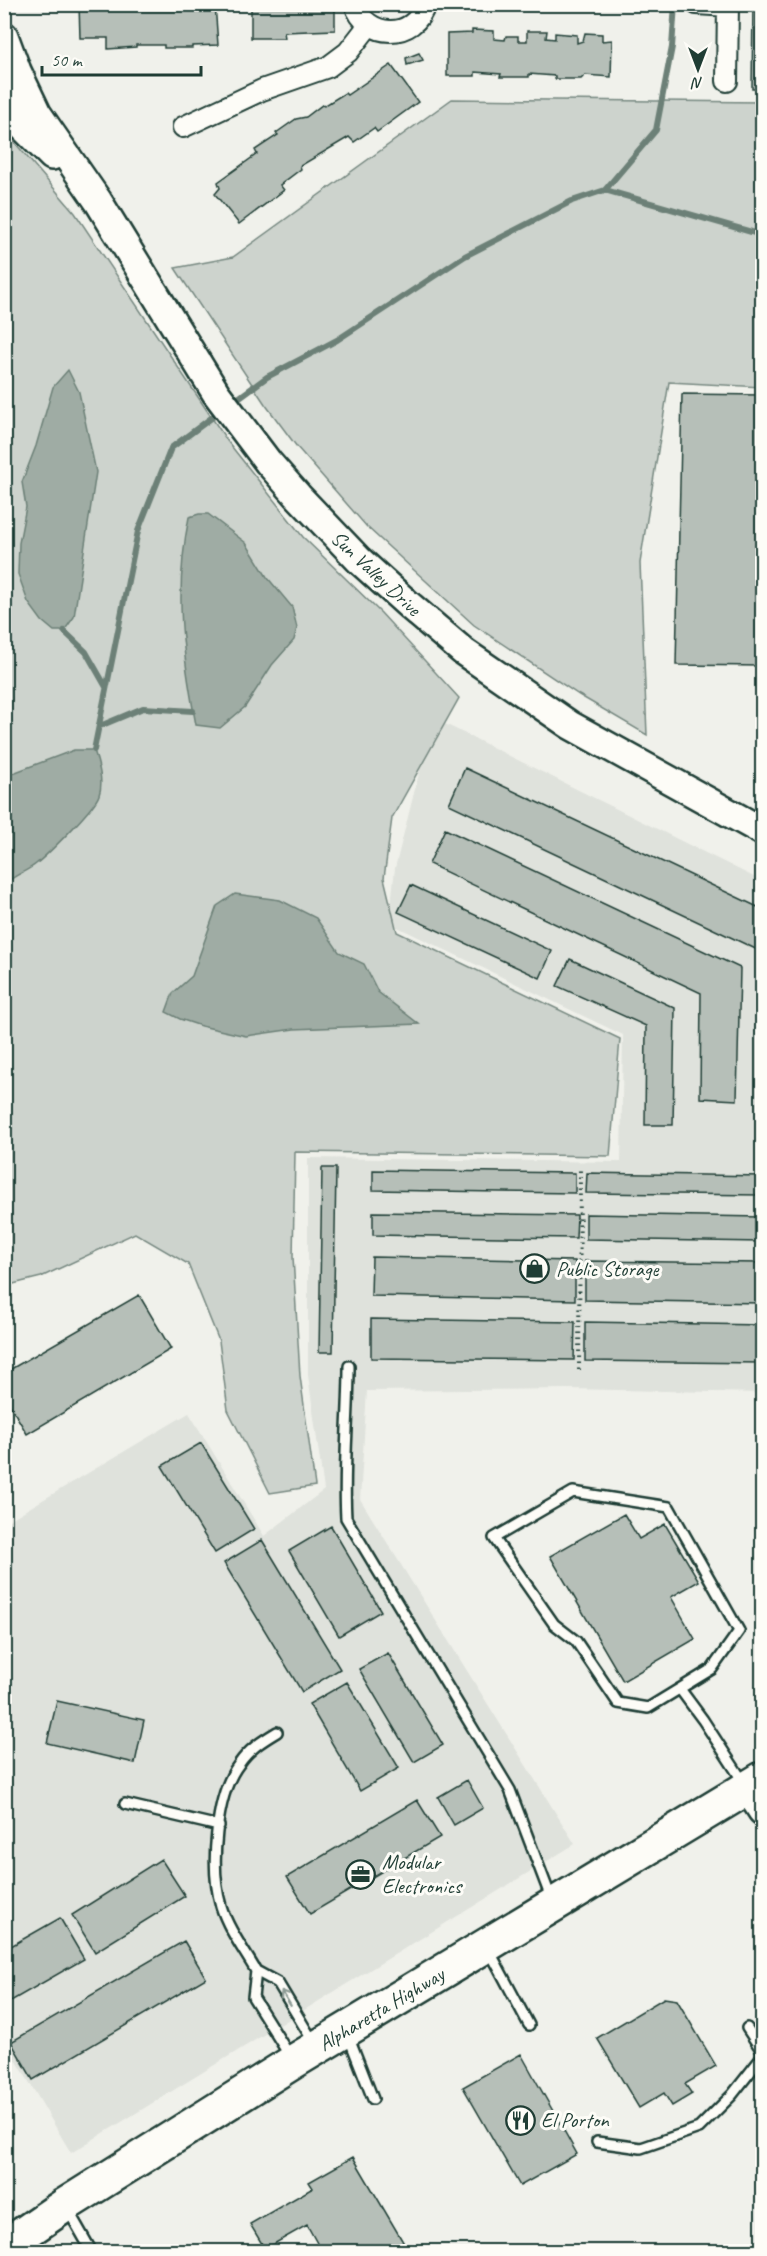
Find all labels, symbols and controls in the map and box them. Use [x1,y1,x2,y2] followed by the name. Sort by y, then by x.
[42,39,201,77] scale bar
[668,39,728,99] north arrow
[51,49,84,71] text: 50 m
[690,73,703,93] text: N
[326,525,427,622] street label: Sun Valley Drive
[519,1253,551,1285] shop icon: Public Storage
[556,1256,659,1282] place label: Public Storage
[382,1849,463,1899] place label: Modular Electronics
[345,1858,377,1890] office icon: Modular Electronics
[313,1960,450,2057] street label: Alpharetta Highway
[280,1989,293,2006] one-way arrow
[504,2104,536,2136] restaurant icon: El Porton
[541,2107,609,2133] place label: El Porton

